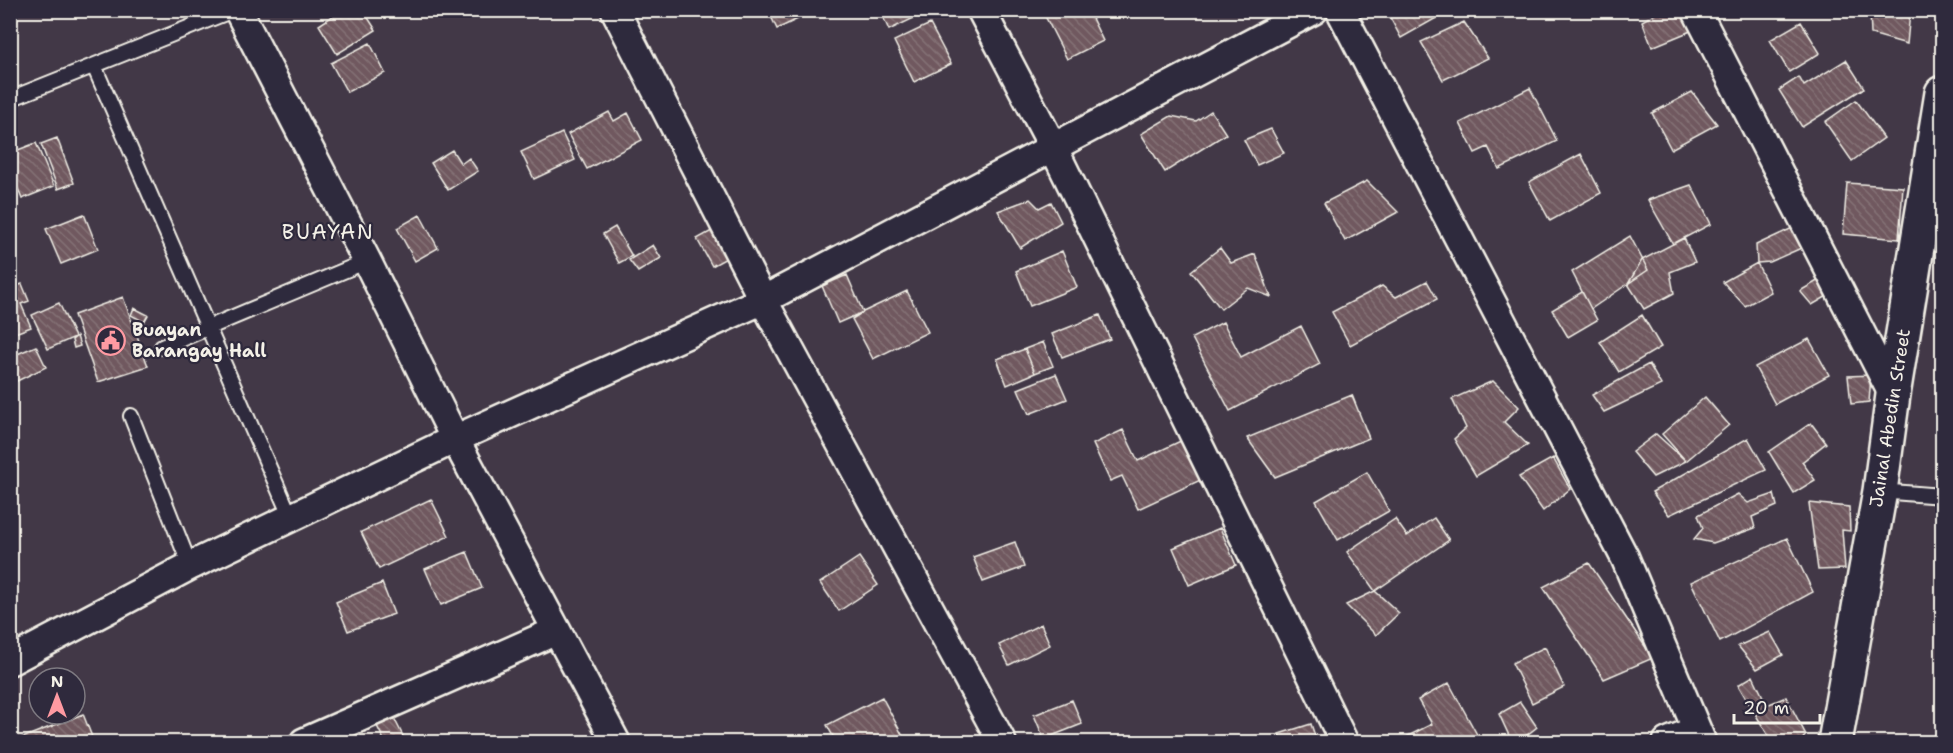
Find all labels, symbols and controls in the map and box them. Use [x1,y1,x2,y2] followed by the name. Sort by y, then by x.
[282,218,374,246] district label: BUAYAN
[132,318,266,363] place label: Buayan Barangay Hall
[95,324,127,356] public building icon: Buayan Barangay Hall
[1864,327,1916,509] street label: Jainal Abedin Street
[27,666,87,726] north arrow
[51,671,63,692] text: N
[1734,687,1820,725] scale bar
[1743,696,1789,720] text: 20 m

